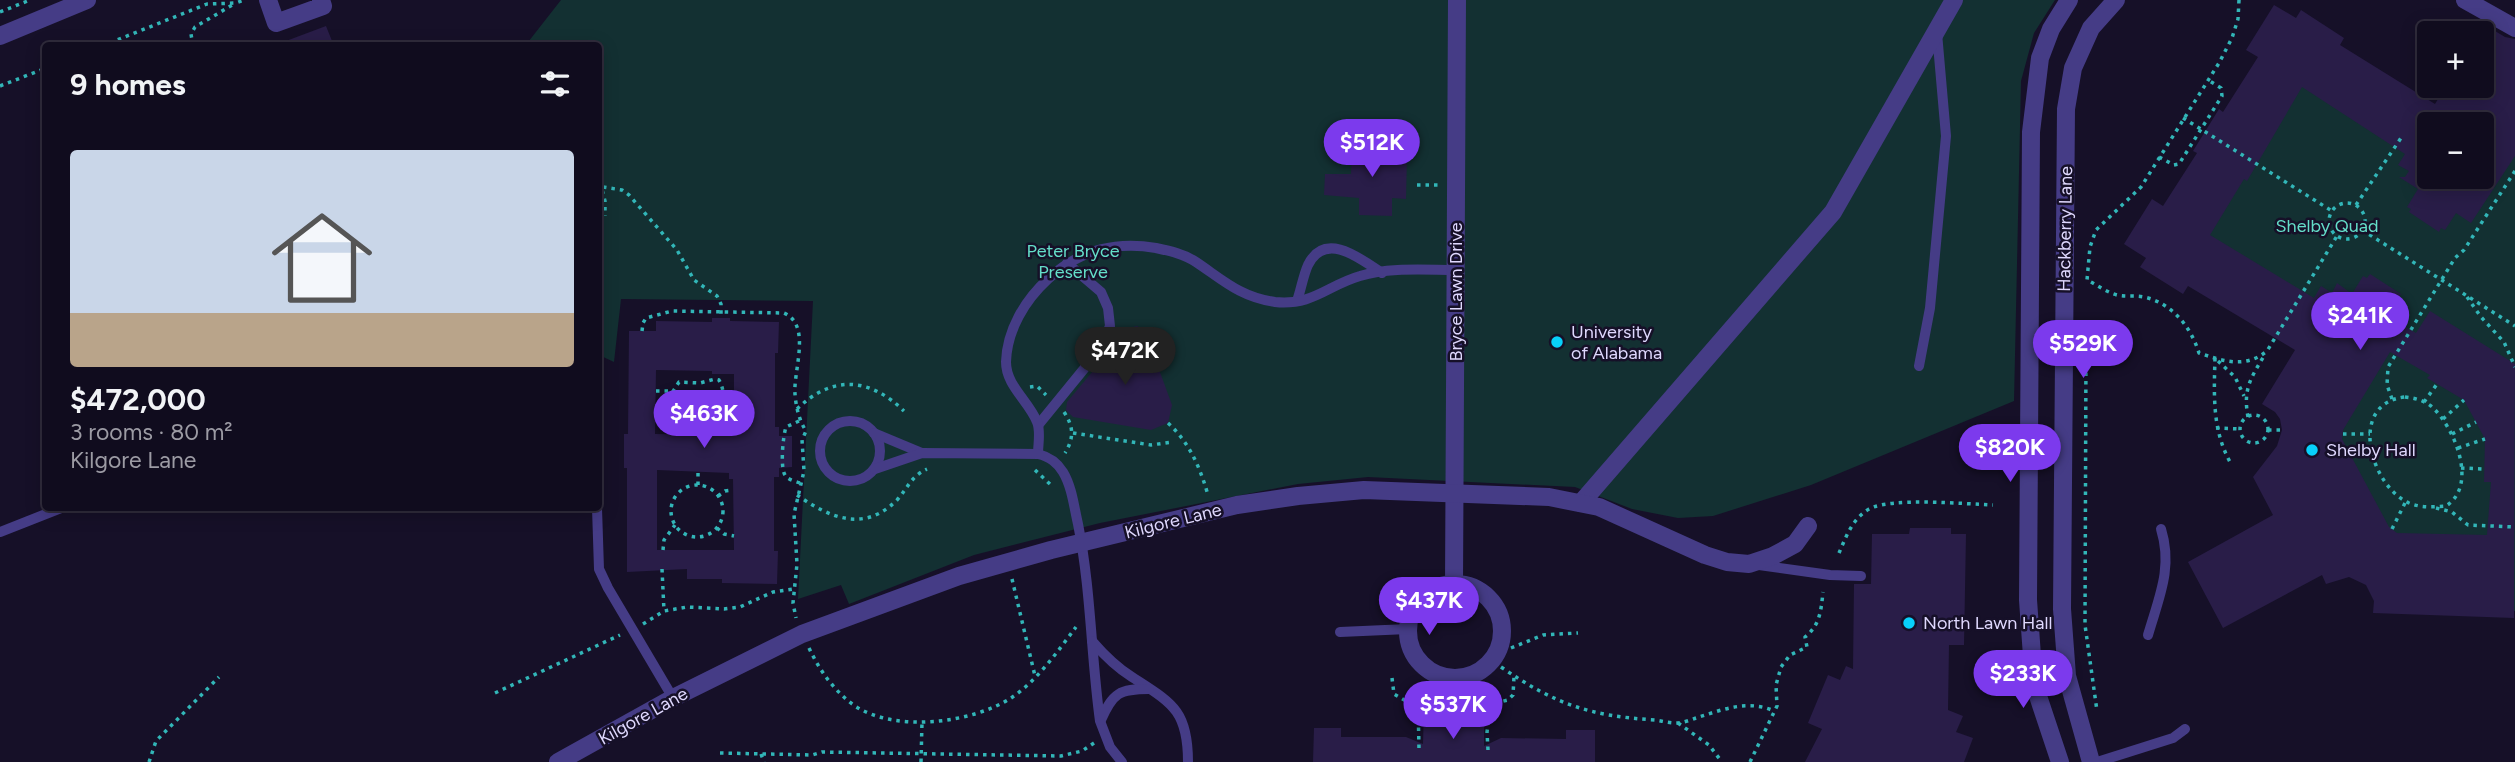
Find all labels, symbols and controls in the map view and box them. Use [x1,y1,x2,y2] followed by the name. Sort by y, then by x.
[2417,21,2494,189] map controls
[2417,21,2494,98] button: +
[536,65,574,103] icon: filters
[70,66,186,103] text: 9 homes
[2417,112,2494,189] button: −
[1323,120,1421,179] pin: $512K
[1340,128,1404,156] text: $512K
[2053,166,2077,292] street label: Hackberry Lane
[259,195,385,321] icon: home
[2276,215,2378,237] park label: Shelby Quad
[1445,222,1467,361] street label: Bryce Lawn Drive
[1026,240,1120,283] park label: Peter Bryce Preserve
[2311,292,2409,352] pin: $241K
[2327,301,2393,329] text: $241K
[2034,320,2132,380] pin: $529K
[1571,321,1662,364] place label: University of Alabama
[1076,328,1174,387] pin: $472K
[2049,329,2117,357] text: $529K
[1549,334,1565,350] marker: University of Alabama
[1091,336,1159,364] text: $472K
[70,381,206,418] text: $472,000
[655,391,753,450] pin: $463K
[670,399,738,427] text: $463K
[70,418,233,446] text: 3 rooms · 80 m²
[1961,424,2059,484] pin: $820K
[1975,433,2045,461] text: $820K
[2326,439,2416,461] place label: Shelby Hall
[2304,442,2320,458] marker: Shelby Hall
[70,446,196,474] text: Kilgore Lane
[1122,498,1224,544] street label: Kilgore Lane
[1380,578,1478,637] pin: $437K
[1395,586,1463,614] text: $437K
[1923,612,2052,634] place label: North Lawn Hall
[1901,615,1917,631] marker: North Lawn Hall
[1974,650,2072,710] pin: $233K
[1990,659,2056,687] text: $233K
[594,682,692,750] street label: Kilgore Lane
[1404,682,1502,741] pin: $537K
[1420,690,1487,718] text: $537K

